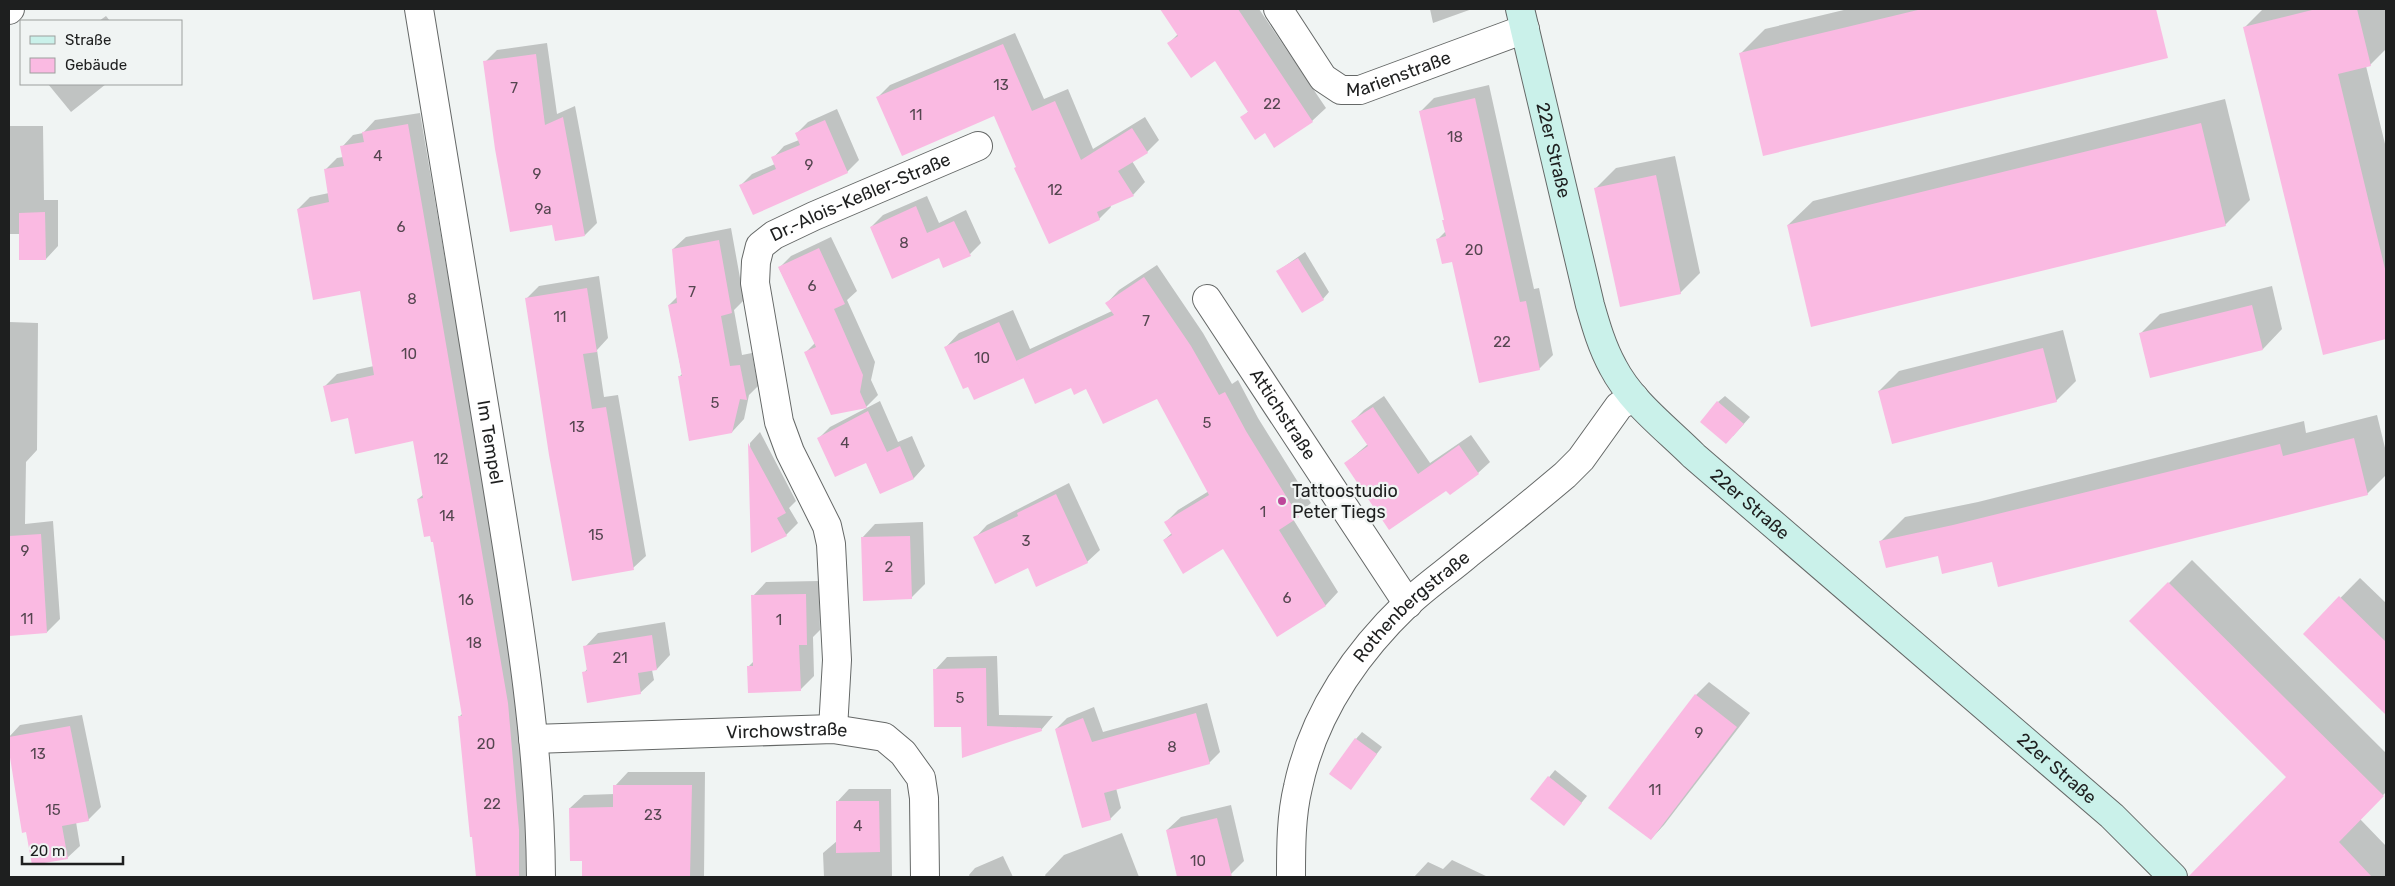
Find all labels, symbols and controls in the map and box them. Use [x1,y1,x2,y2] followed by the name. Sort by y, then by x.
[20,20,182,85] legend
[65,31,111,49] text: Straße
[1346,46,1454,101] street label: Marienstraße
[65,56,127,74] text: Gebäude
[993,76,1009,94] house number: 13
[510,79,518,97] house number: 7
[1263,95,1281,113] house number: 22
[1531,100,1575,200] street label: 22er Straße
[910,106,922,124] house number: 11
[1447,128,1463,146] house number: 18
[373,147,383,165] house number: 4
[767,148,954,246] street label: Dr.-Alois-Keßler-Straße
[805,156,814,174] house number: 9
[533,165,542,183] house number: 9
[1047,181,1063,199] house number: 12
[534,200,552,218] house number: 9a
[396,218,406,236] house number: 6
[899,234,909,252] house number: 8
[1465,241,1483,259] house number: 20
[807,277,817,295] house number: 6
[688,283,696,301] house number: 7
[407,290,417,308] house number: 8
[554,308,566,326] house number: 11
[1142,312,1150,330] house number: 7
[1493,333,1511,351] house number: 22
[401,345,417,363] house number: 10
[974,349,990,367] house number: 10
[1245,365,1321,464] street label: Attichstraße
[711,394,720,412] house number: 5
[472,399,508,486] street label: Im Tempel
[1203,414,1212,432] house number: 5
[569,418,585,436] house number: 13
[840,434,850,452] house number: 4
[433,450,449,468] house number: 12
[1706,464,1794,544] street label: 22er Straße
[1292,480,1398,523] place label: Tattoostudio Peter Tiegs
[1276,495,1288,507] marker: Tattoostudio Peter Tiegs
[1260,503,1266,521] house number: 1
[439,507,455,525] house number: 14
[588,526,604,544] house number: 15
[1021,532,1031,550] house number: 3
[21,542,30,560] house number: 9
[1349,546,1474,667] street label: Rothenbergstraße
[885,558,894,576] house number: 2
[1282,589,1292,607] house number: 6
[458,591,474,609] house number: 16
[21,610,33,628] house number: 11
[776,611,782,629] house number: 1
[466,634,482,652] house number: 18
[612,649,628,667] house number: 21
[956,689,965,707] house number: 5
[726,718,849,744] street label: Virchowstraße
[1695,724,1704,742] house number: 9
[2012,728,2101,809] street label: 22er Straße
[477,735,495,753] house number: 20
[1167,738,1177,756] house number: 8
[30,745,46,763] house number: 13
[1649,781,1661,799] house number: 11
[483,795,501,813] house number: 22
[45,801,61,819] house number: 15
[644,806,662,824] house number: 23
[853,817,863,835] house number: 4
[22,834,124,866] scale bar
[30,842,65,860] text: 20 m
[1190,852,1206,870] house number: 10

